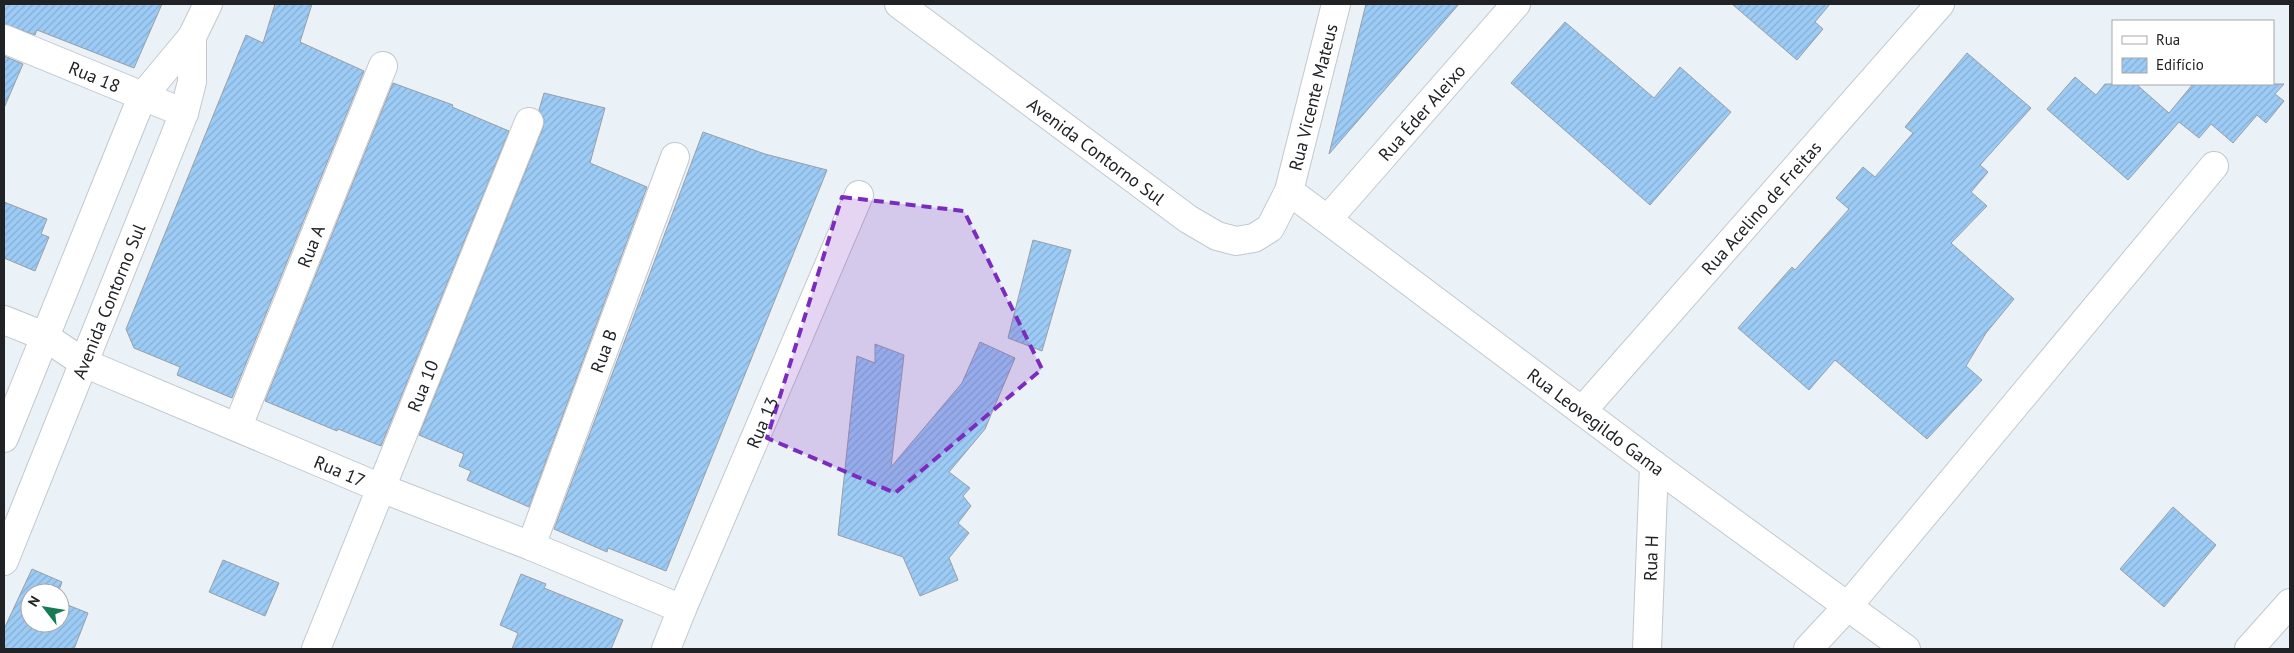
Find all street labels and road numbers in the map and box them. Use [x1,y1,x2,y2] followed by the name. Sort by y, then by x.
[1283,21,1342,173] street label: Rua Vicente Mateus
[65,55,124,97] street label: Rua 18
[1373,59,1470,165] street label: Rua Éder Aleixo
[1023,92,1170,210] street label: Avenida Contorno Sul
[1696,136,1826,279] street label: Rua Acelino de Freitas
[67,219,150,382] street label: Avenida Contorno Sul
[292,221,330,271] street label: Rua A
[585,326,622,376] street label: Rua B
[402,356,443,415] street label: Rua 10
[1523,363,1669,480] street label: Rua Leovegildo Gama
[741,393,783,452] street label: Rua 13
[311,450,369,492] street label: Rua 17
[1638,535,1663,582] street label: Rua H

